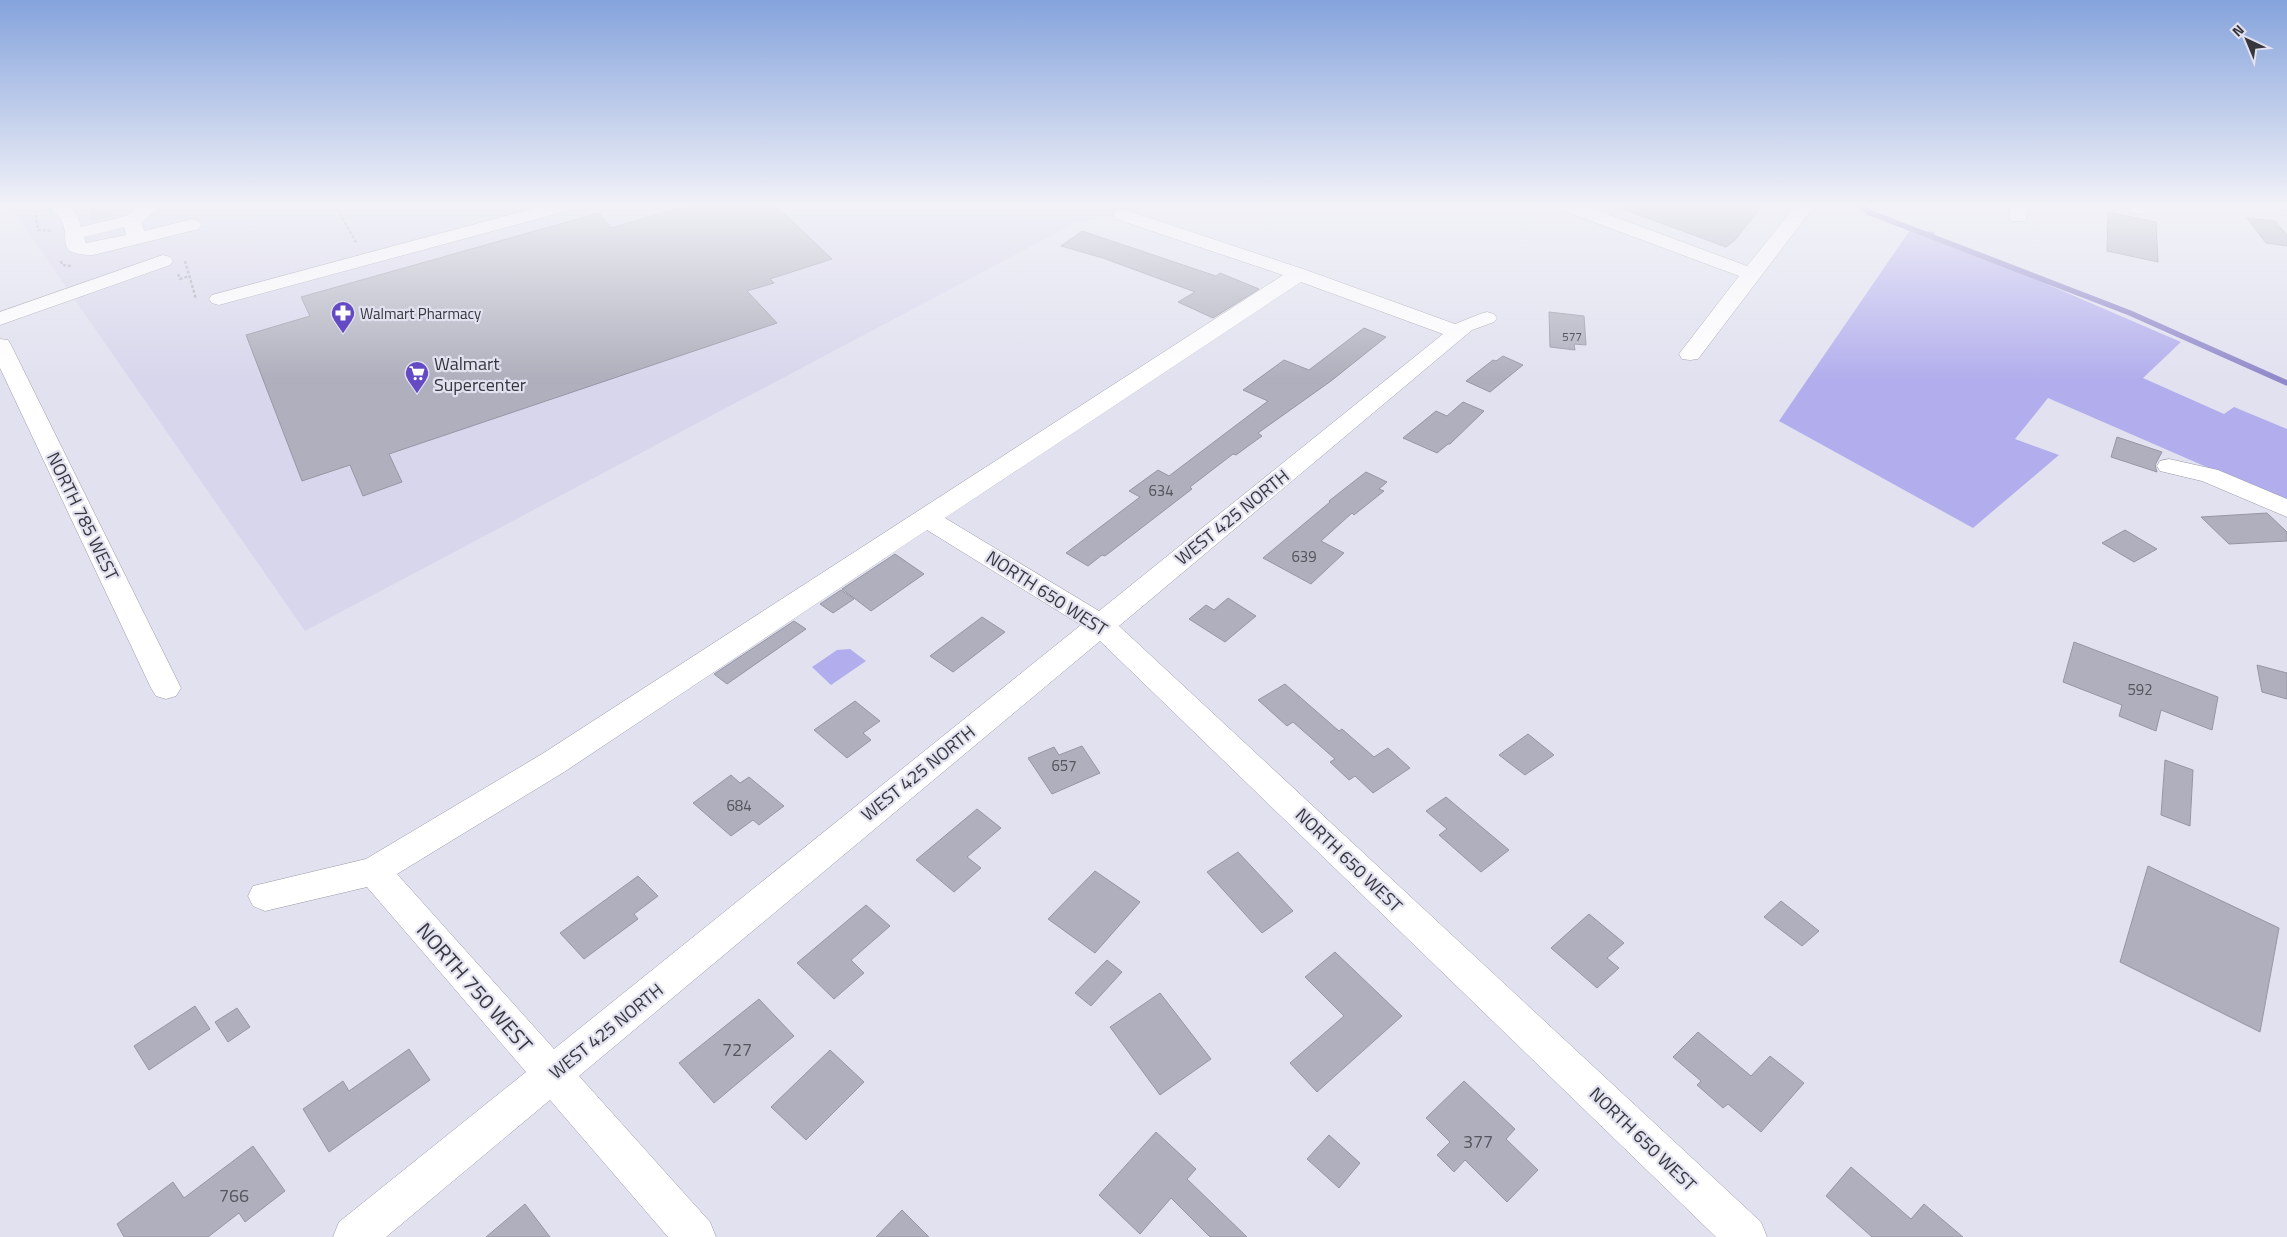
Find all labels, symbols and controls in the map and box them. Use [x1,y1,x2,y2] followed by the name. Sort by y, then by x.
[2222,15,2272,65] north arrow
[2227,19,2248,41] text: N
[330,300,356,334] pharmacy icon: Walmart Pharmacy
[360,302,481,325] place label: Walmart Pharmacy
[1562,327,1582,346] house number: 577
[434,350,526,398] place label: Walmart Supercenter
[404,360,430,394] supermarket icon: Walmart Supercenter
[40,447,126,585] street label: NORTH 785 WEST
[1169,463,1295,571] street label: WEST 425 NORTH
[1148,479,1174,502] house number: 634
[981,544,1113,643] street label: NORTH 650 WEST
[1291,545,1317,568] house number: 639
[2127,678,2153,701] house number: 592
[855,719,981,827] street label: WEST 425 NORTH
[1051,754,1077,777] house number: 657
[726,794,752,817] house number: 684
[1289,802,1409,919] street label: NORTH 650 WEST
[409,915,541,1059] street label: NORTH 750 WEST
[543,977,669,1085] street label: WEST 425 NORTH
[722,1036,752,1063] house number: 727
[1583,1081,1703,1198] street label: NORTH 650 WEST
[1463,1128,1493,1155] house number: 377
[219,1182,249,1209] house number: 766

